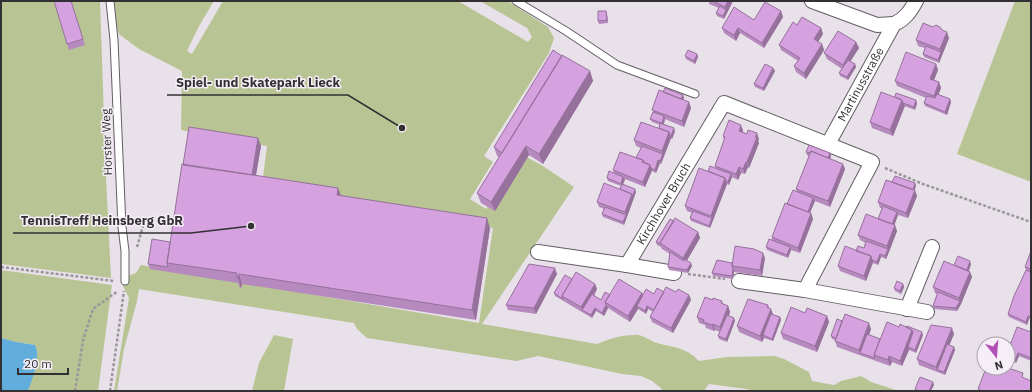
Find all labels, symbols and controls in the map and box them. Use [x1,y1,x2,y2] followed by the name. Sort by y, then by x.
[834,44,887,124] street label: Martinusstraße
[167,70,348,95] callout: Spiel- und Skatepark Lieck
[176,74,341,91] text: Spiel- und Skatepark Lieck
[98,108,115,176] street label: Horster Weg
[633,160,694,247] street label: Kirchhover Bruch
[13,208,191,233] callout: TennisTreff Heinsberg GbR
[21,212,183,229] text: TennisTreff Heinsberg GbR
[976,336,1016,376] north arrow
[18,350,68,376] scale bar
[24,356,52,371] text: 20 m
[993,358,1005,373] text: N

